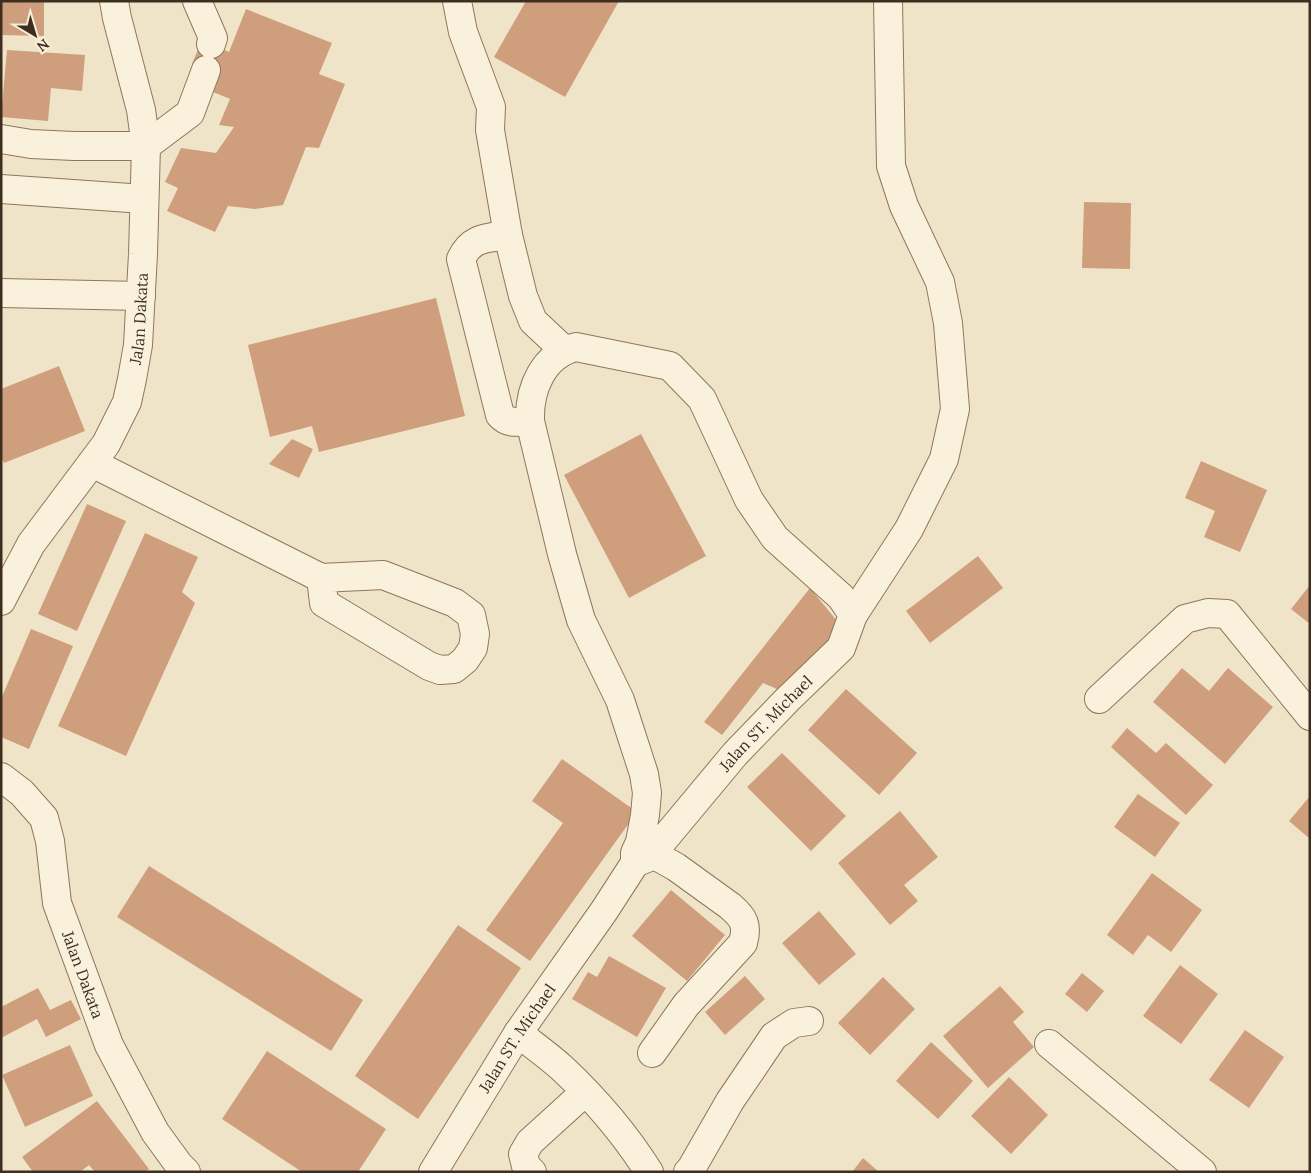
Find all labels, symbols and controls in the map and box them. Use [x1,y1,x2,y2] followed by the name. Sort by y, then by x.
[10,10,60,60] north arrow
[33,35,53,56] text: N
[125,272,152,367] street label: Jalan Dakata
[714,671,817,776] street label: Jalan ST. Michael
[58,927,108,1021] street label: Jalan Dakata
[474,980,560,1097] street label: Jalan ST. Michael

